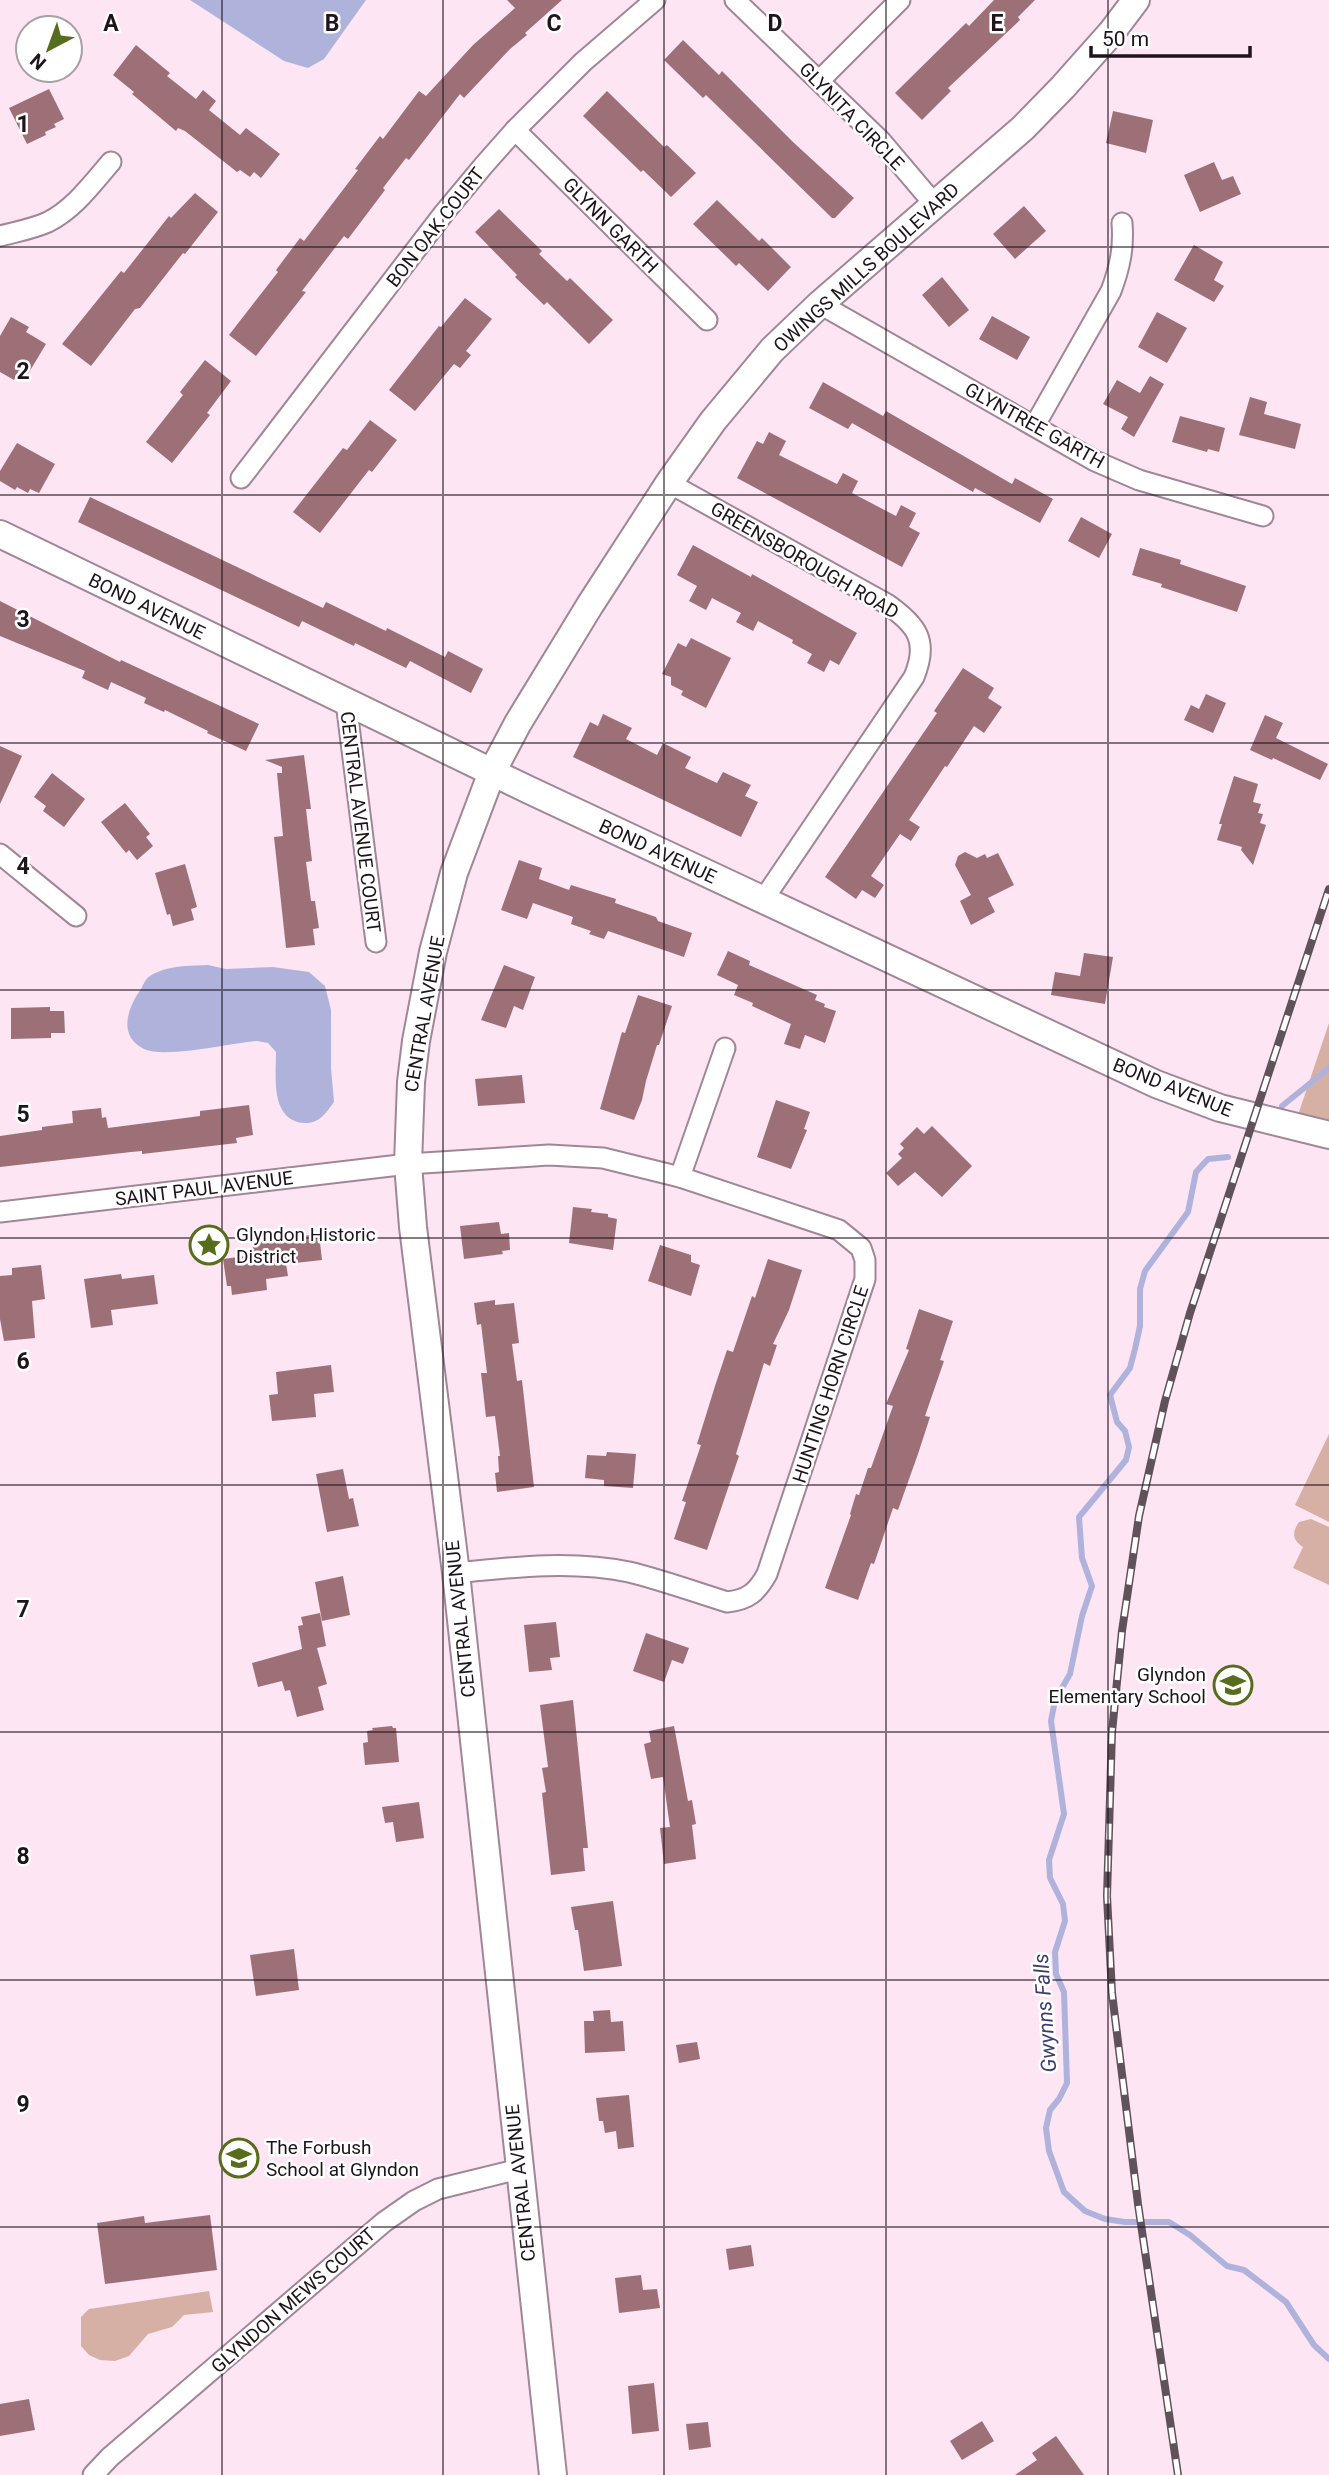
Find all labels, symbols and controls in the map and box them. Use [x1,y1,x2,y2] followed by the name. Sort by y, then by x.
[103,10,119,37] text: A
[325,10,339,37] text: B
[546,10,562,37] text: C
[768,10,782,37] text: D
[991,10,1004,37] text: E
[14,14,84,84] north arrow
[1091,14,1250,58] scale bar
[1102,27,1149,51] text: 50 m
[26,48,51,75] text: N
[794,58,909,175] street label: GLYNITA CIRCLE
[16,111,30,138] text: 1
[382,163,489,292] street label: BON OAK COURT
[558,173,663,278] street label: GLYNN GARTH
[769,178,964,357] street label: OWINGS MILLS BOULEVARD
[16,358,30,385] text: 2
[961,378,1109,473] street label: GLYNTREE GARTH
[706,497,903,624] street label: GREENSBOROUGH ROAD
[85,568,209,645] street label: BOND AVENUE
[16,606,30,633] text: 3
[336,710,385,934] street label: CENTRAL AVENUE COURT
[595,814,720,889] street label: BOND AVENUE
[16,853,30,880] text: 4
[399,934,450,1094] street label: CENTRAL AVENUE
[1110,1053,1236,1122] street label: BOND AVENUE
[16,1101,30,1128] text: 5
[114,1166,295,1211] street label: SAINT PAUL AVENUE
[236,1223,376,1268] place label: Glyndon Historic District
[188,1224,230,1266] place icon: Glyndon Historic District
[788,1282,873,1486] street label: HUNTING HORN CIRCLE
[16,1348,30,1375] text: 6
[441,1539,480,1699] street label: CENTRAL AVENUE
[16,1596,30,1623] text: 7
[1048,1663,1206,1708] place label: Glyndon Elementary School
[1212,1664,1254,1706] school or university icon: Glyndon Elementary School
[16,1843,30,1870] text: 8
[1029,1953,1061,2073] water label: Gwynns Falls
[16,2091,30,2118] text: 9
[501,2103,540,2263] street label: CENTRAL AVENUE
[266,2136,419,2181] place label: The Forbush School at Glyndon
[218,2137,260,2179] school or university icon: The Forbush School at Glyndon
[207,2223,380,2378] street label: GLYNDON MEWS COURT

